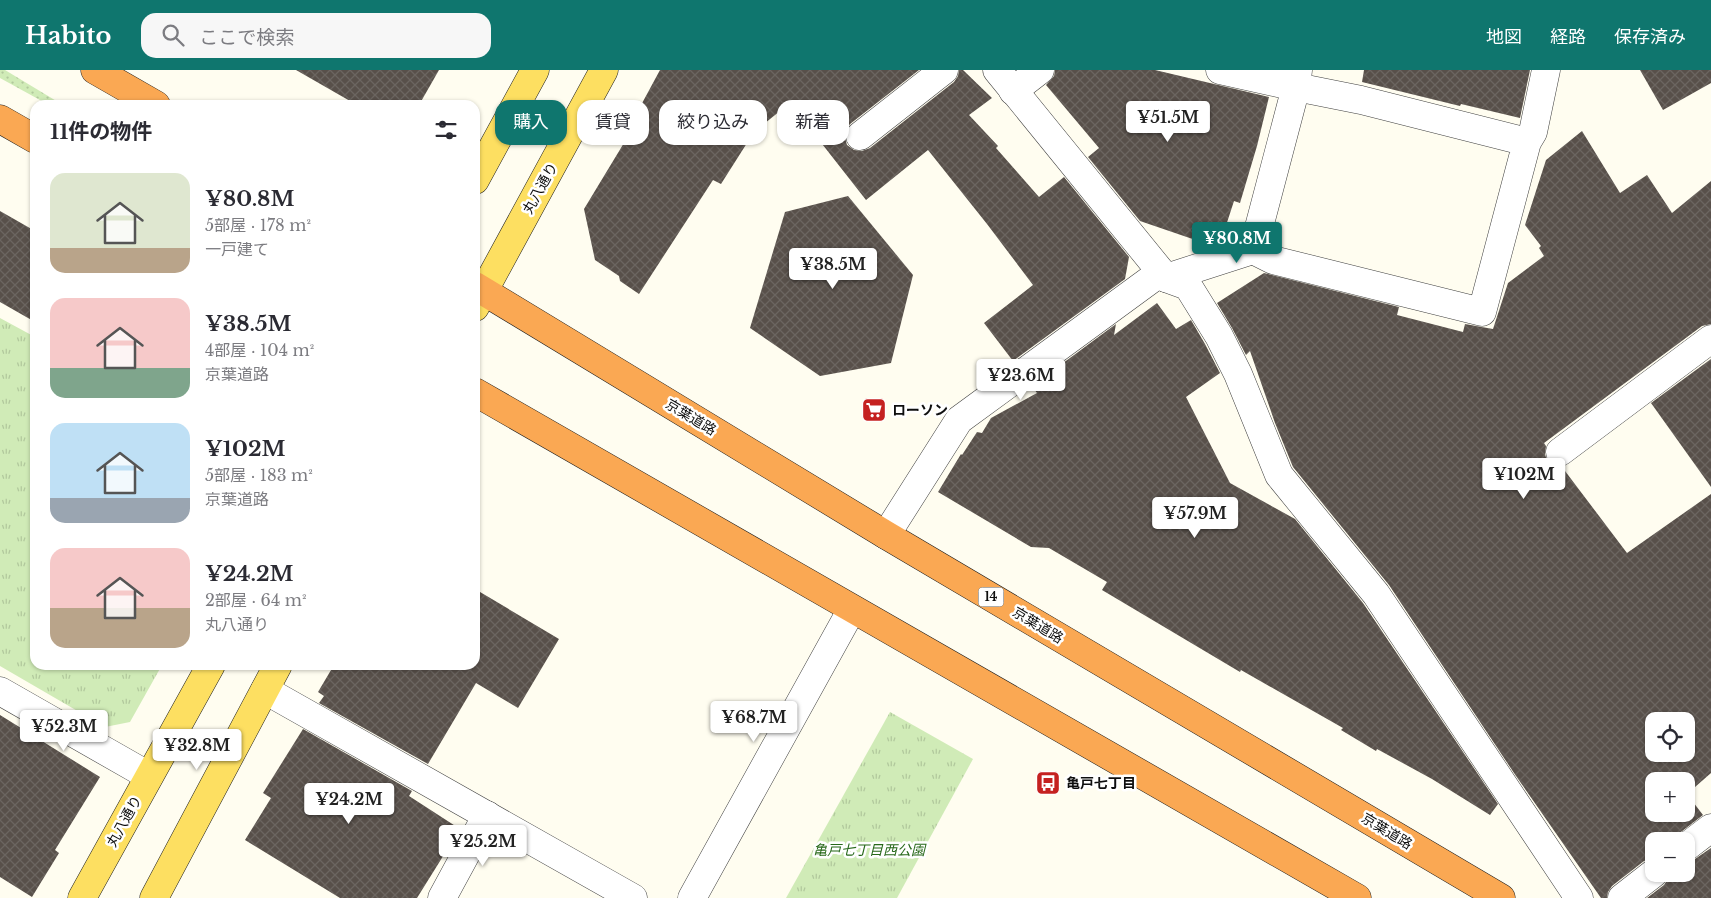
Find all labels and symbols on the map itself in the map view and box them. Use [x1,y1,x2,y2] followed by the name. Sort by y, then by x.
[1127,100,1209,143] pin: ¥51.5M
[519,159,561,217] street label: 丸八通り
[1196,222,1278,264] pin: ¥80.8M
[792,248,874,290] pin: ¥38.5M
[980,358,1062,401] pin: ¥23.6M
[662,395,720,439] street label: 京葉道路
[861,397,887,423] supermarket icon: ローソン
[892,401,948,419] place label: ローソン
[1489,458,1559,500] pin: ¥102M
[1154,496,1236,539] pin: ¥57.9M
[978,588,1004,606] road number: 14
[1009,603,1067,647] street label: 京葉道路
[713,700,795,743] pin: ¥68.7M
[23,710,105,752] pin: ¥52.3M
[156,728,238,771] pin: ¥32.8M
[1035,770,1061,796] bus stop icon: 亀戸七丁目
[1066,774,1136,792] place label: 亀戸七丁目
[308,782,390,825] pin: ¥24.2M
[103,792,145,850] street label: 丸八通り
[1358,809,1416,853] street label: 京葉道路
[442,824,524,867] pin: ¥25.2M
[813,841,927,859] park label: 亀戸七丁目西公園

